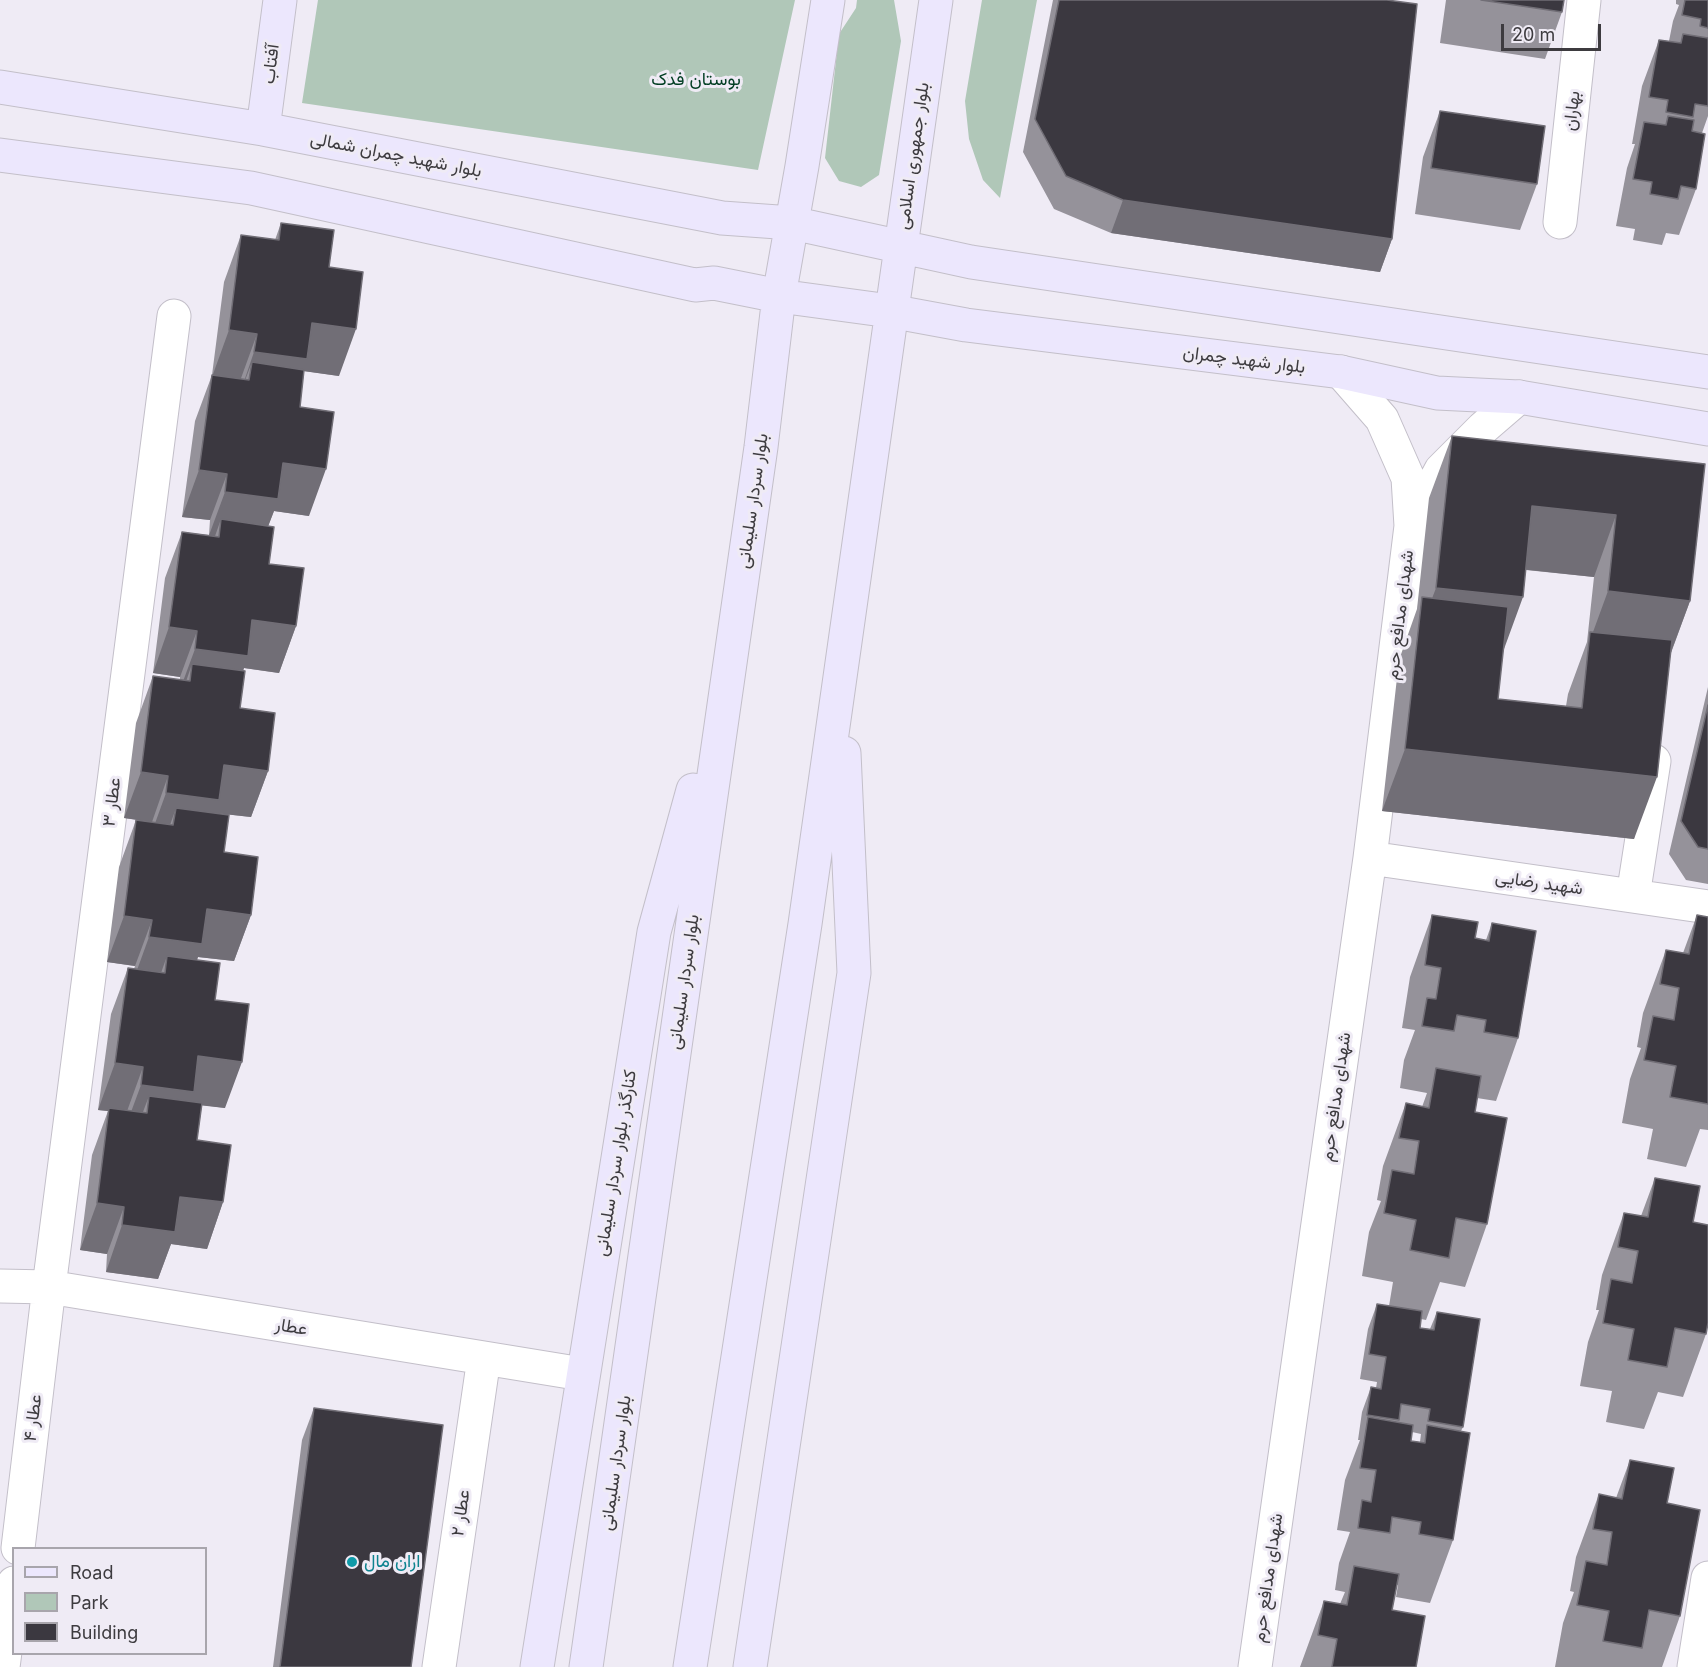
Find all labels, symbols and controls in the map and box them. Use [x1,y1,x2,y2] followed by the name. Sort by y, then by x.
[1504,12,1604,50] scale bar
[1512,24,1555,45] text: 20 m
[258,43,284,85] street label: آفتاب
[651,69,741,91] park label: بوستان فدک
[892,81,934,231] street label: بلوار جمهوری اسلامی
[1559,90,1585,132] street label: بهاران
[308,128,484,182] street label: بلوار شهید چمران شمالی
[1182,342,1306,378] street label: بلوار شهید چمران
[733,432,773,570] street label: بلوار سردار سلیمانی
[1381,549,1419,681] street label: شهدای مدافع حرم
[98,776,126,828] street label: عطار ۳
[1494,866,1584,900] street label: شهید رضایی
[664,913,704,1051] street label: بلوار سردار سلیمانی
[1316,1031,1356,1163] street label: شهدای مدافع حرم
[591,1068,641,1258] street label: کنارگذر بلوار سردار سلیمانی
[273,1314,309,1340] street label: عطار
[19,1393,47,1443] street label: عطار ۴
[596,1394,636,1532] street label: بلوار سردار سلیمانی
[447,1488,475,1538] street label: عطار ۲
[1248,1512,1288,1644] street label: شهدای مدافع حرم
[12,1547,207,1655] legend
[364,1551,420,1573] place label: اران مال
[345,1555,359,1569] marker: اران مال
[70,1562,113,1583] text: Road
[70,1592,109,1613] text: Park
[70,1622,138,1643] text: Building

